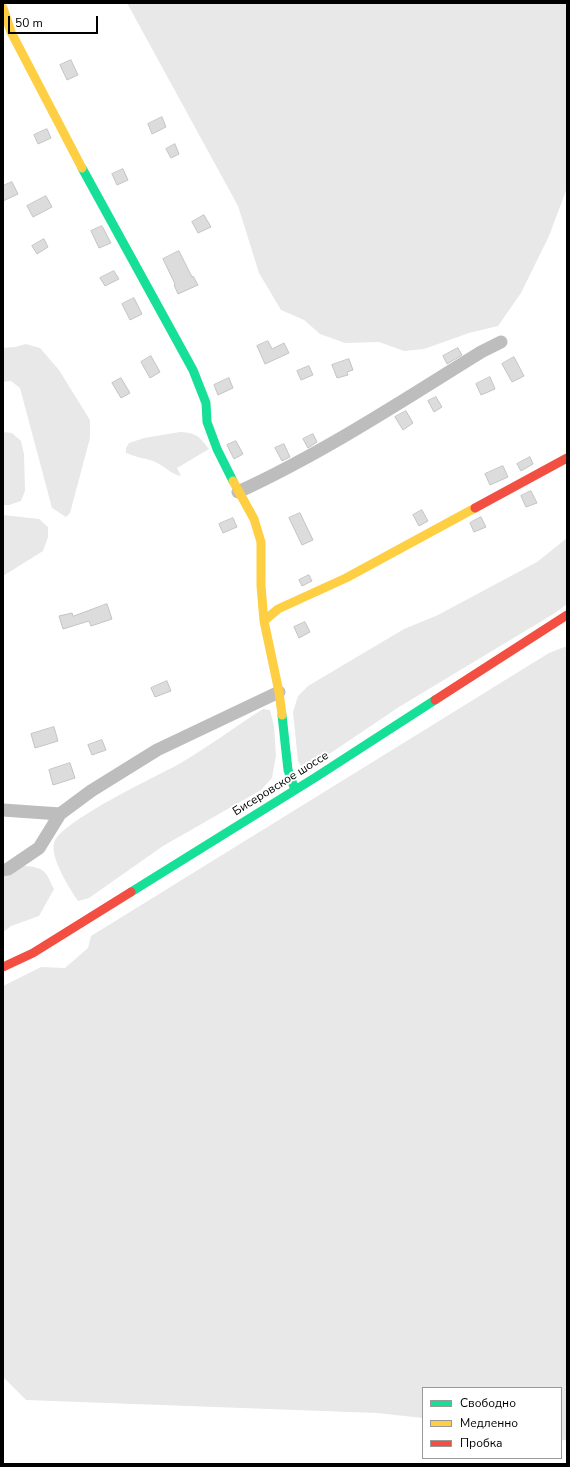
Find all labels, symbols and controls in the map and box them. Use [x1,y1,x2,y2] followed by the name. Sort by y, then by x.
[10,8,100,34] scale bar
[15,15,43,31] text: 50 m
[230,749,332,819] street label: Бисеровское шоссе
[422,1387,562,1459] legend
[460,1395,516,1411] text: Свободно
[460,1415,518,1431] text: Медленно
[460,1435,503,1451] text: Пробка

